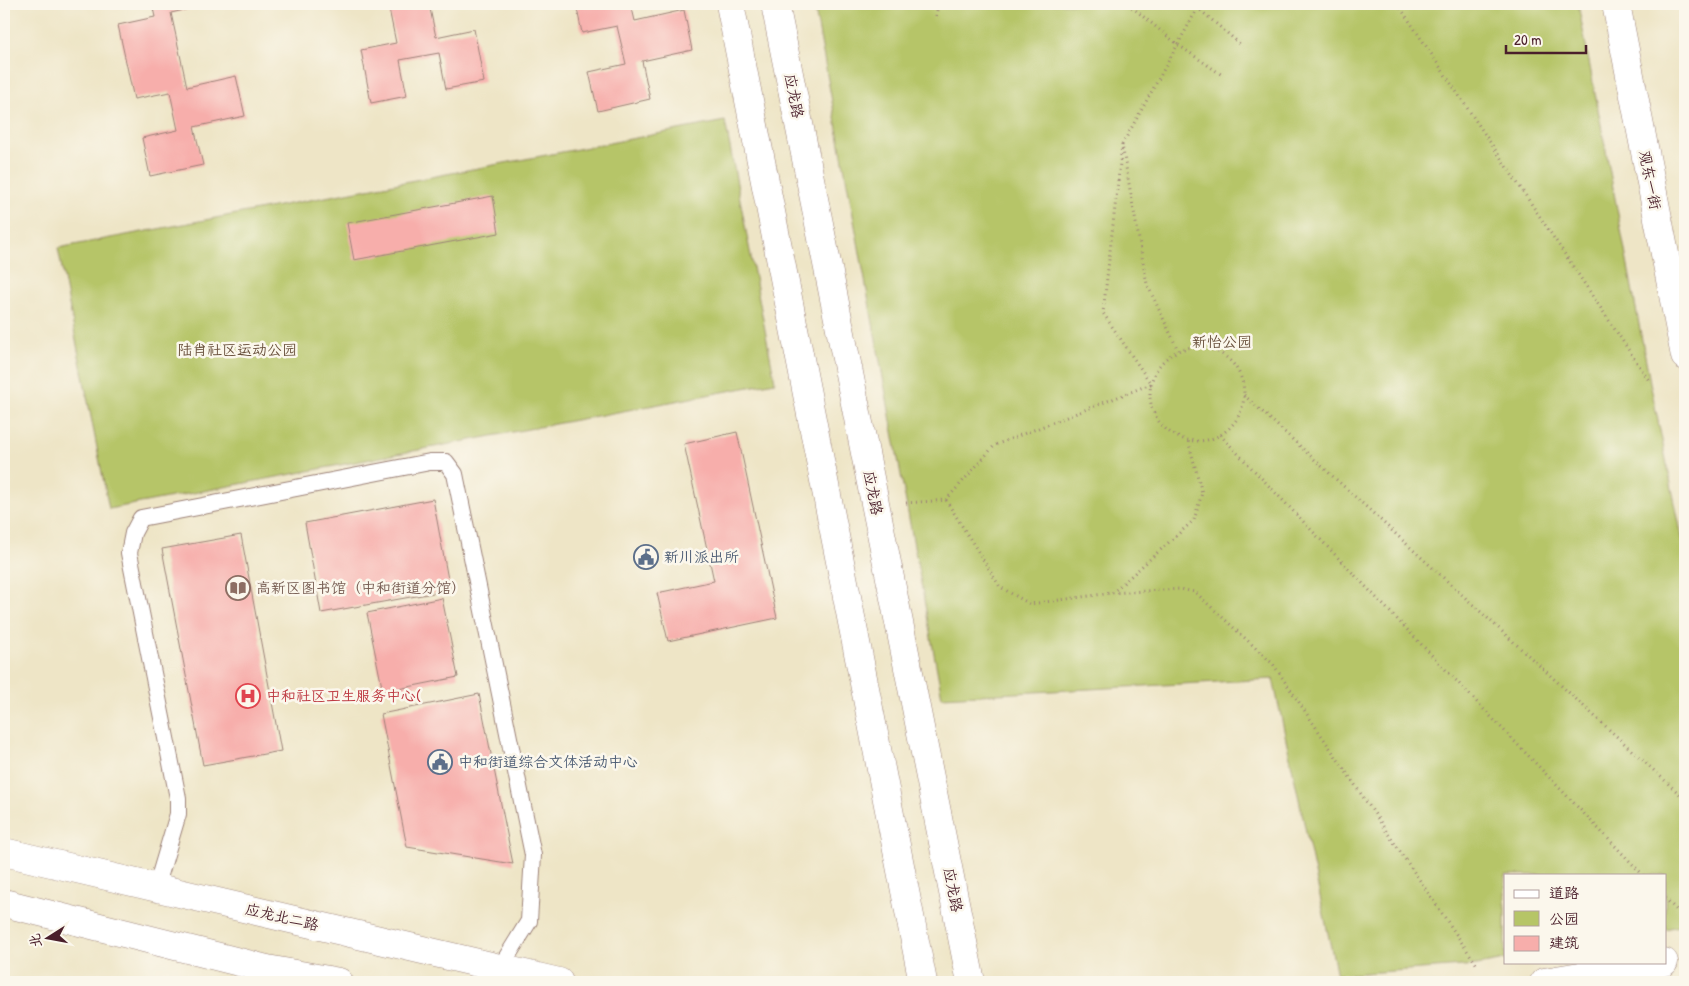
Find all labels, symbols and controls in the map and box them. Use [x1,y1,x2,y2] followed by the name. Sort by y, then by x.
[1506,22,1586,54] scale bar
[1514,29,1541,50] text: 20 m
[780,72,809,120] street label: 应龙路
[1634,148,1667,211] street label: 观东一街
[1192,331,1252,352] park label: 新怡公园
[177,339,297,360] park label: 陆肖社区运动公园
[859,469,888,517] street label: 应龙路
[633,544,659,570] public building icon: 新川派出所
[664,546,739,567] place label: 新川派出所
[225,575,251,601] library icon: 高新区图书馆（中和街道分馆）
[256,577,466,598] place label: 高新区图书馆（中和街道分馆）
[235,683,261,709] hospital icon: 中和社区卫生服务中心(
[266,685,421,706] place label: 中和社区卫生服务中心(
[427,749,453,775] public building icon: 中和街道综合文体活动中心
[458,751,638,772] place label: 中和街道综合文体活动中心
[939,866,968,914] street label: 应龙路
[1504,874,1666,964] legend
[1549,882,1579,903] text: 道路
[243,898,321,935] street label: 应龙北二路
[1549,908,1579,929] text: 公园
[22,914,72,964] north arrow
[24,932,45,949] text: 北
[1549,932,1579,953] text: 建筑

